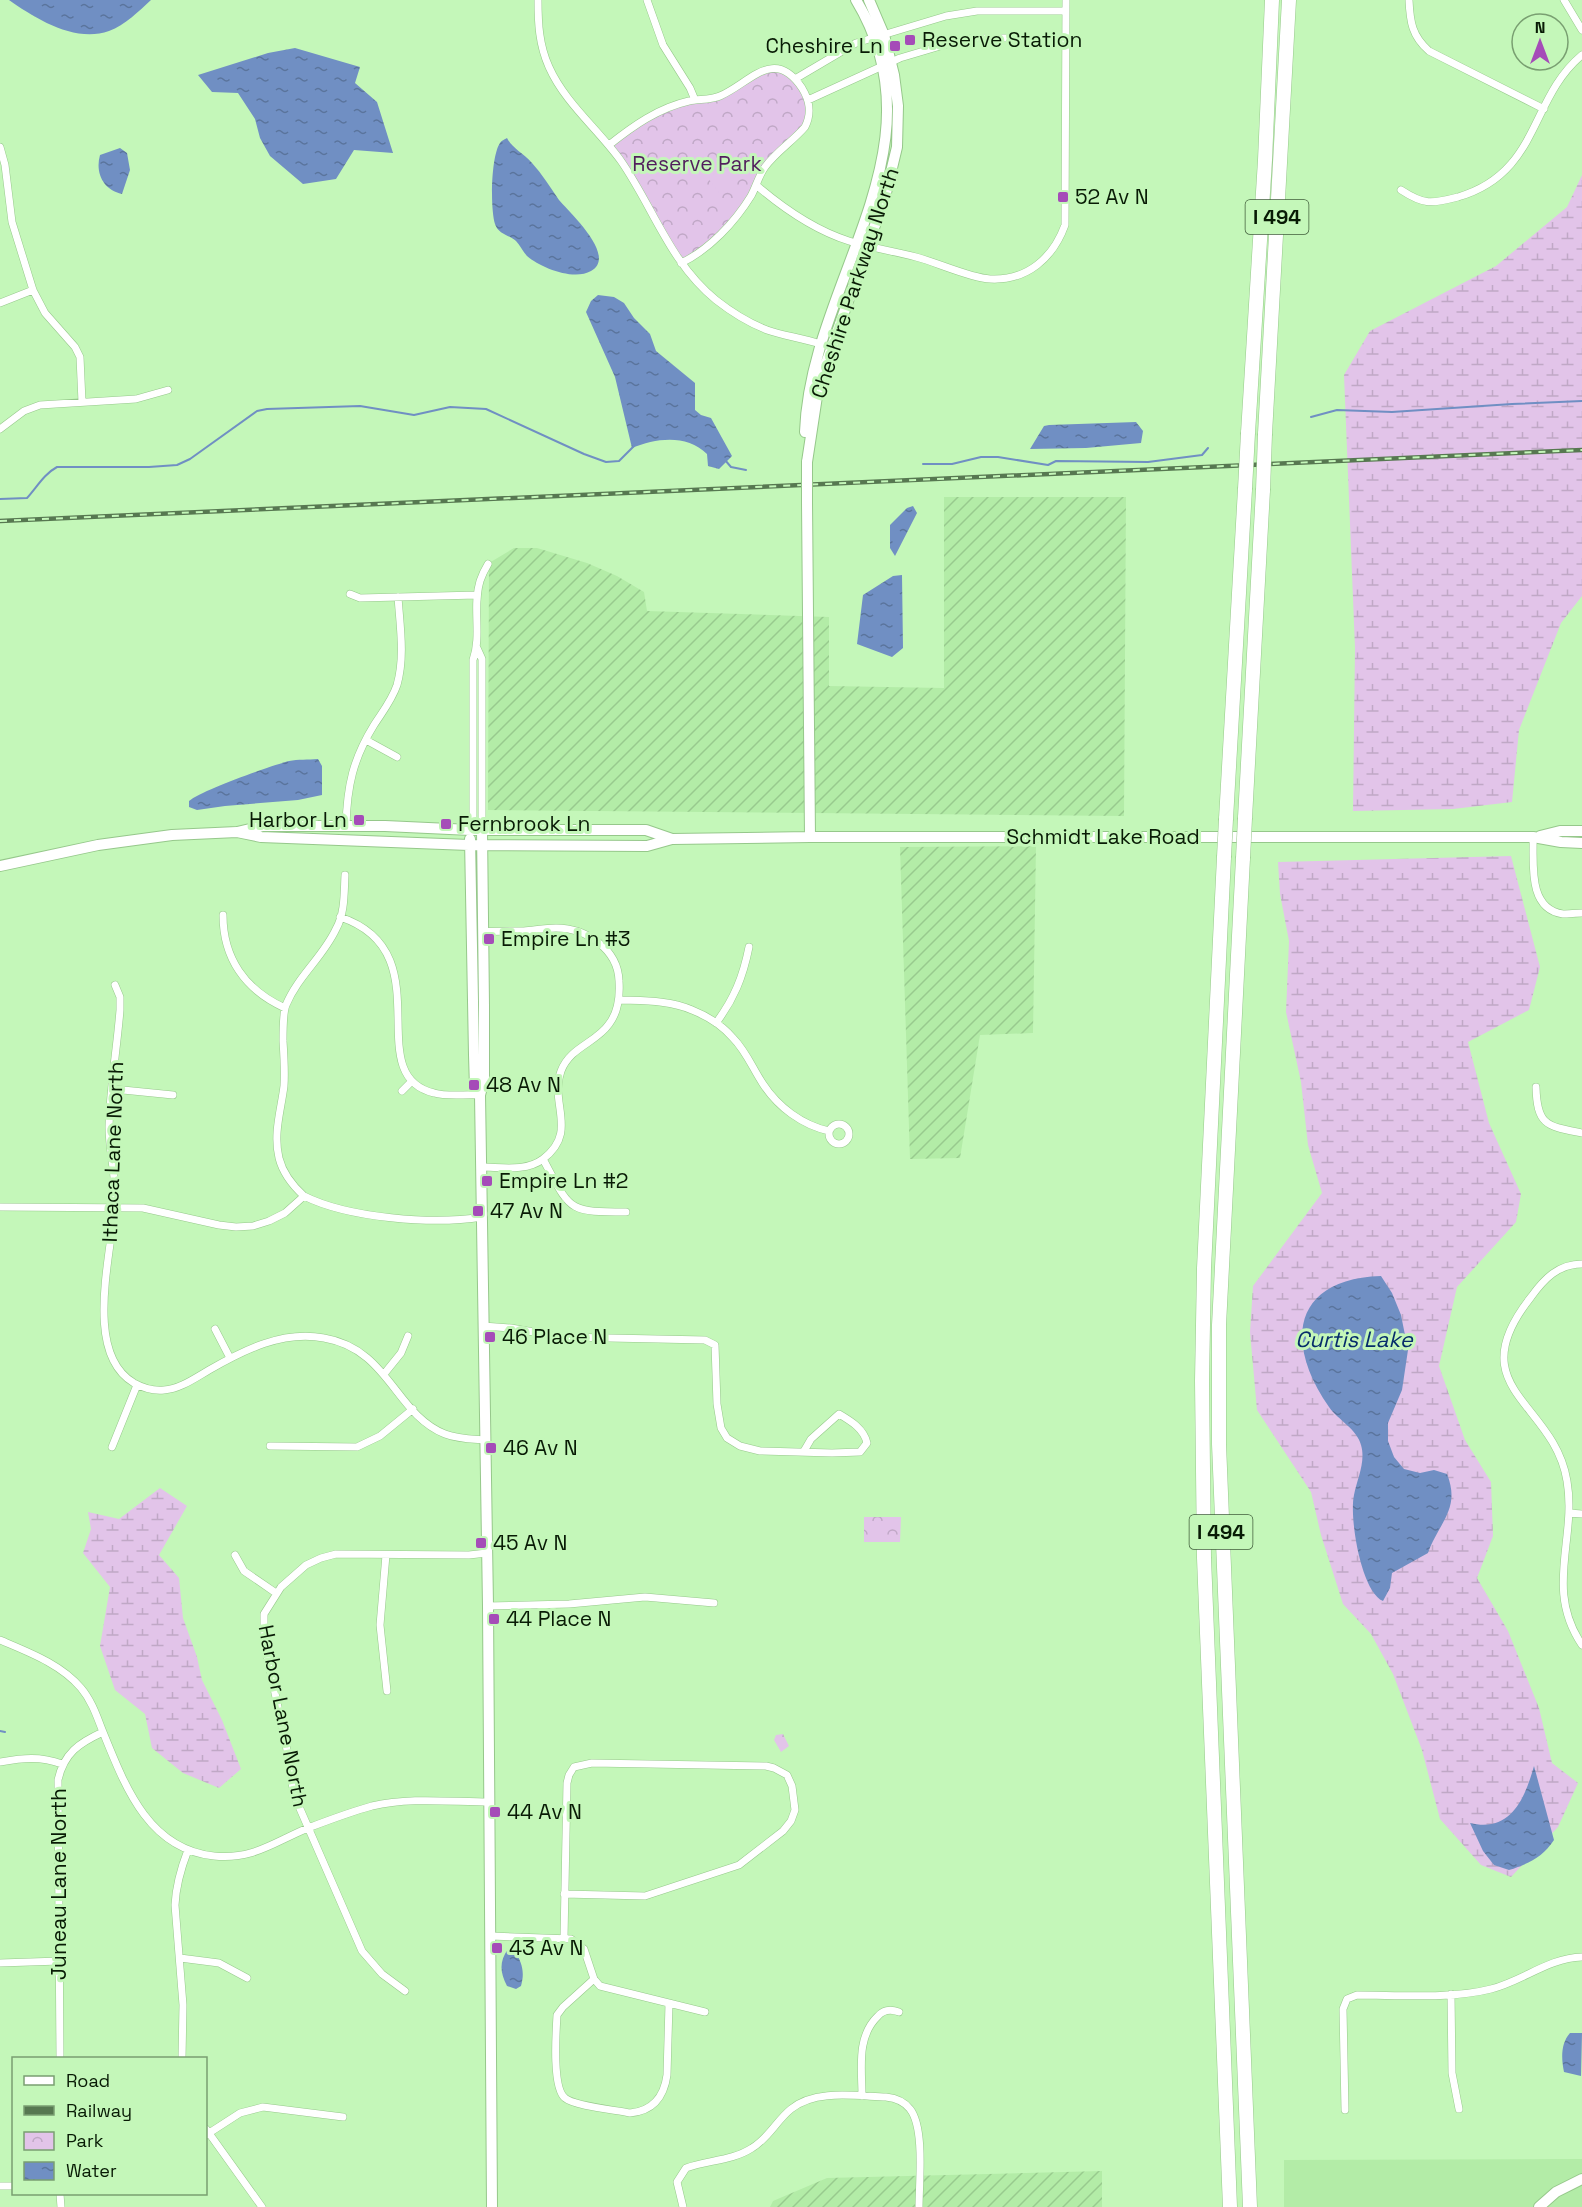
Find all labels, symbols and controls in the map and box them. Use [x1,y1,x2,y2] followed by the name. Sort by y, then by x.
[1510,12,1570,72] north arrow
[1535,17,1545,38] text: N
[922,26,1082,53] place label: Reserve Station
[765,32,883,59] place label: Cheshire Ln
[903,33,917,47] marker: Reserve Station
[888,39,902,53] marker: Cheshire Ln
[632,150,762,177] park label: Reserve Park
[804,164,905,402] street label: Cheshire Parkway North
[1075,183,1149,210] place label: 52 Av N
[1056,190,1070,204] marker: 52 Av N
[1246,200,1308,234] road number: I 494
[249,806,347,833] place label: Harbor Ln
[458,810,591,837] place label: Fernbrook Ln
[352,813,366,827] marker: Harbor Ln
[439,817,453,831] marker: Fernbrook Ln
[1006,823,1200,850] street label: Schmidt Lake Road
[501,925,631,952] place label: Empire Ln #3
[482,932,496,946] marker: Empire Ln #3
[96,1061,129,1243] street label: Ithaca Lane North
[486,1071,561,1098] place label: 48 Av N
[467,1078,481,1092] marker: 48 Av N
[499,1167,629,1194] place label: Empire Ln #2
[480,1174,494,1188] marker: Empire Ln #2
[490,1197,563,1224] place label: 47 Av N
[471,1204,485,1218] marker: 47 Av N
[502,1323,607,1350] place label: 46 Place N
[1295,1325,1414,1353] water label: Curtis Lake
[483,1330,497,1344] marker: 46 Place N
[503,1434,578,1461] place label: 46 Av N
[484,1441,498,1455] marker: 46 Av N
[1190,1515,1252,1549] road number: I 494
[493,1529,567,1556] place label: 45 Av N
[474,1536,488,1550] marker: 45 Av N
[506,1605,612,1632] place label: 44 Place N
[487,1612,501,1626] marker: 44 Place N
[253,1622,314,1809] street label: Harbor Lane North
[45,1788,72,1980] street label: Juneau Lane North
[507,1798,582,1825] place label: 44 Av N
[488,1805,502,1819] marker: 44 Av N
[509,1934,583,1961] place label: 43 Av N
[490,1941,504,1955] marker: 43 Av N
[12,2057,207,2195] legend
[66,2069,110,2092] text: Road
[66,2099,132,2122] text: Railway
[66,2129,104,2152] text: Park
[66,2159,117,2182] text: Water

